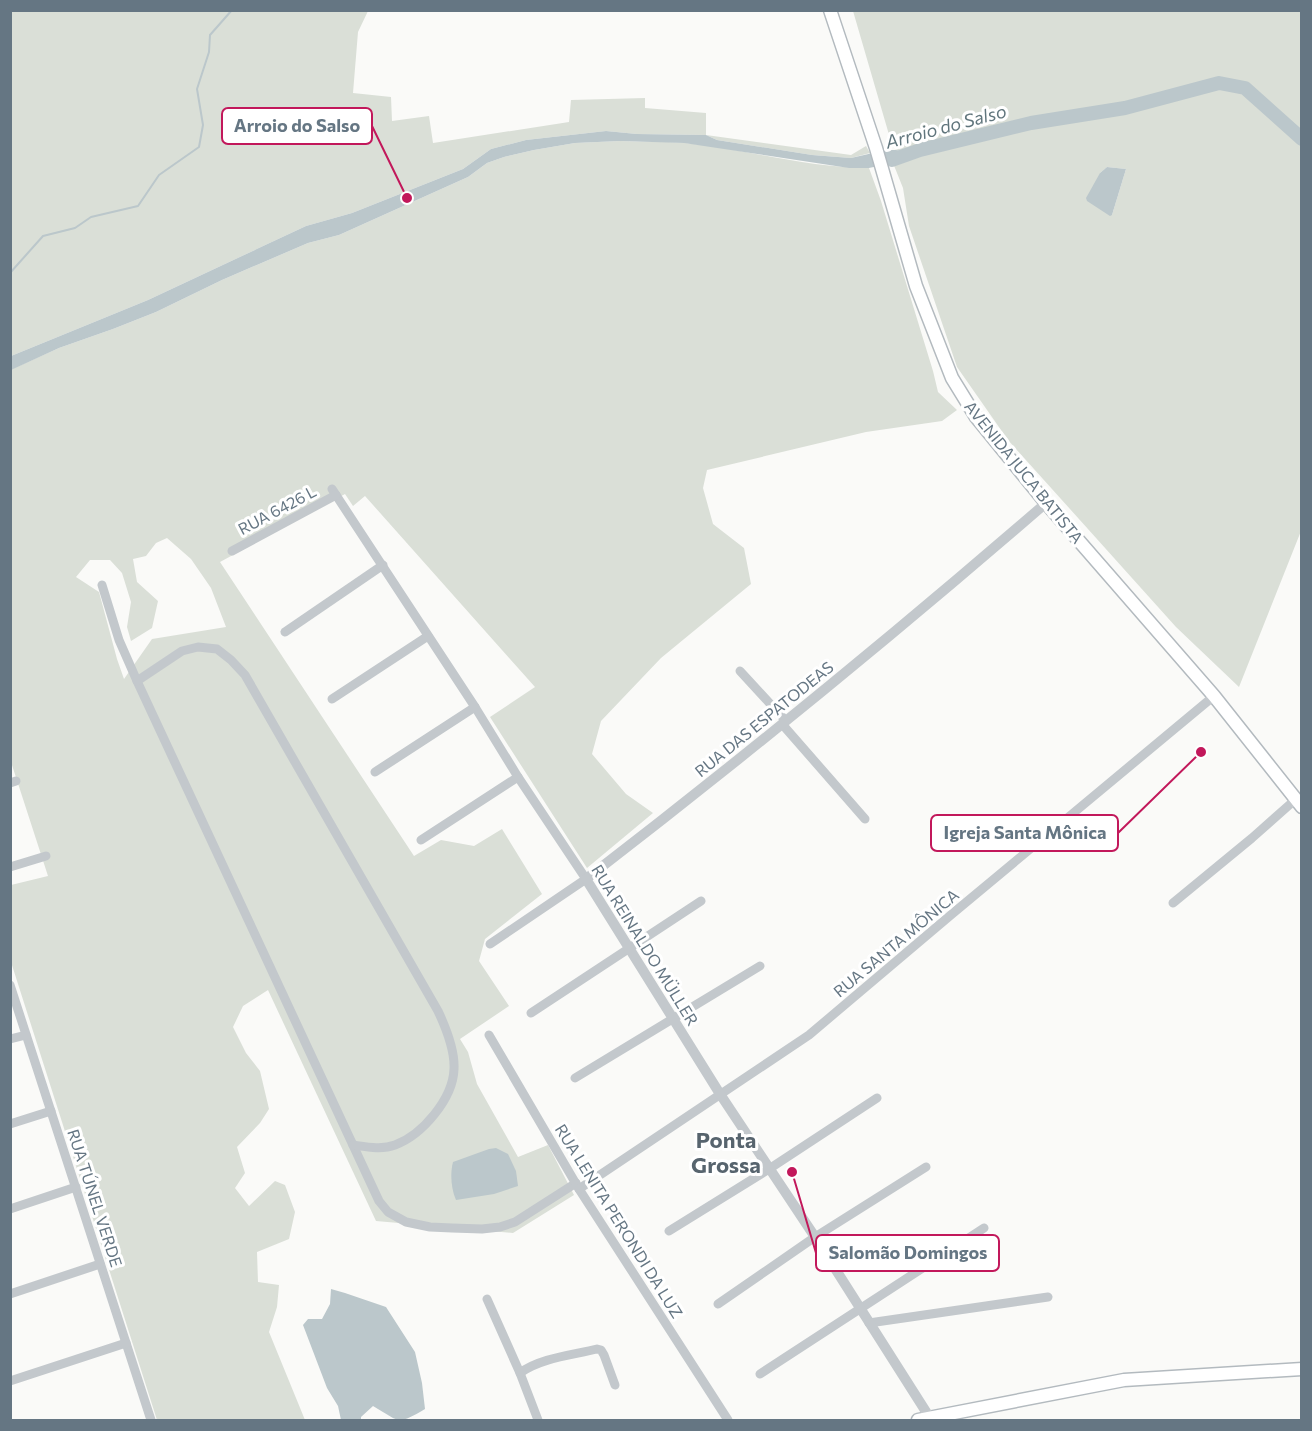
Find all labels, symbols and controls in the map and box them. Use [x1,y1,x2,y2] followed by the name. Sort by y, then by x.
[882,99,1009,153] water label: Arroio do Salso
[222,108,372,144] callout: Arroio do Salso
[234,114,361,136] text: Arroio do Salso
[961,397,1088,547] street label: AVENIDA JUCA BATISTA
[235,481,319,538] street label: RUA 6426 L
[691,657,837,780] street label: RUA DAS ESPATODEAS
[931,815,1118,851] callout: Igreja Santa Mônica
[944,821,1106,843] text: Igreja Santa Mônica
[588,861,703,1029] street label: RUA REINALDO MÜLLER
[829,885,962,1001] street label: RUA SANTA MÔNICA
[552,1120,687,1321] street label: RUA LENITA PERONDI DA LUZ
[64,1126,127,1269] street label: RUA TÚNEL VERDE
[691,1126,761,1178] district label: Ponta Grossa
[816,1235,999,1271] callout: Salomão Domingos
[828,1241,988,1263] text: Salomão Domingos

